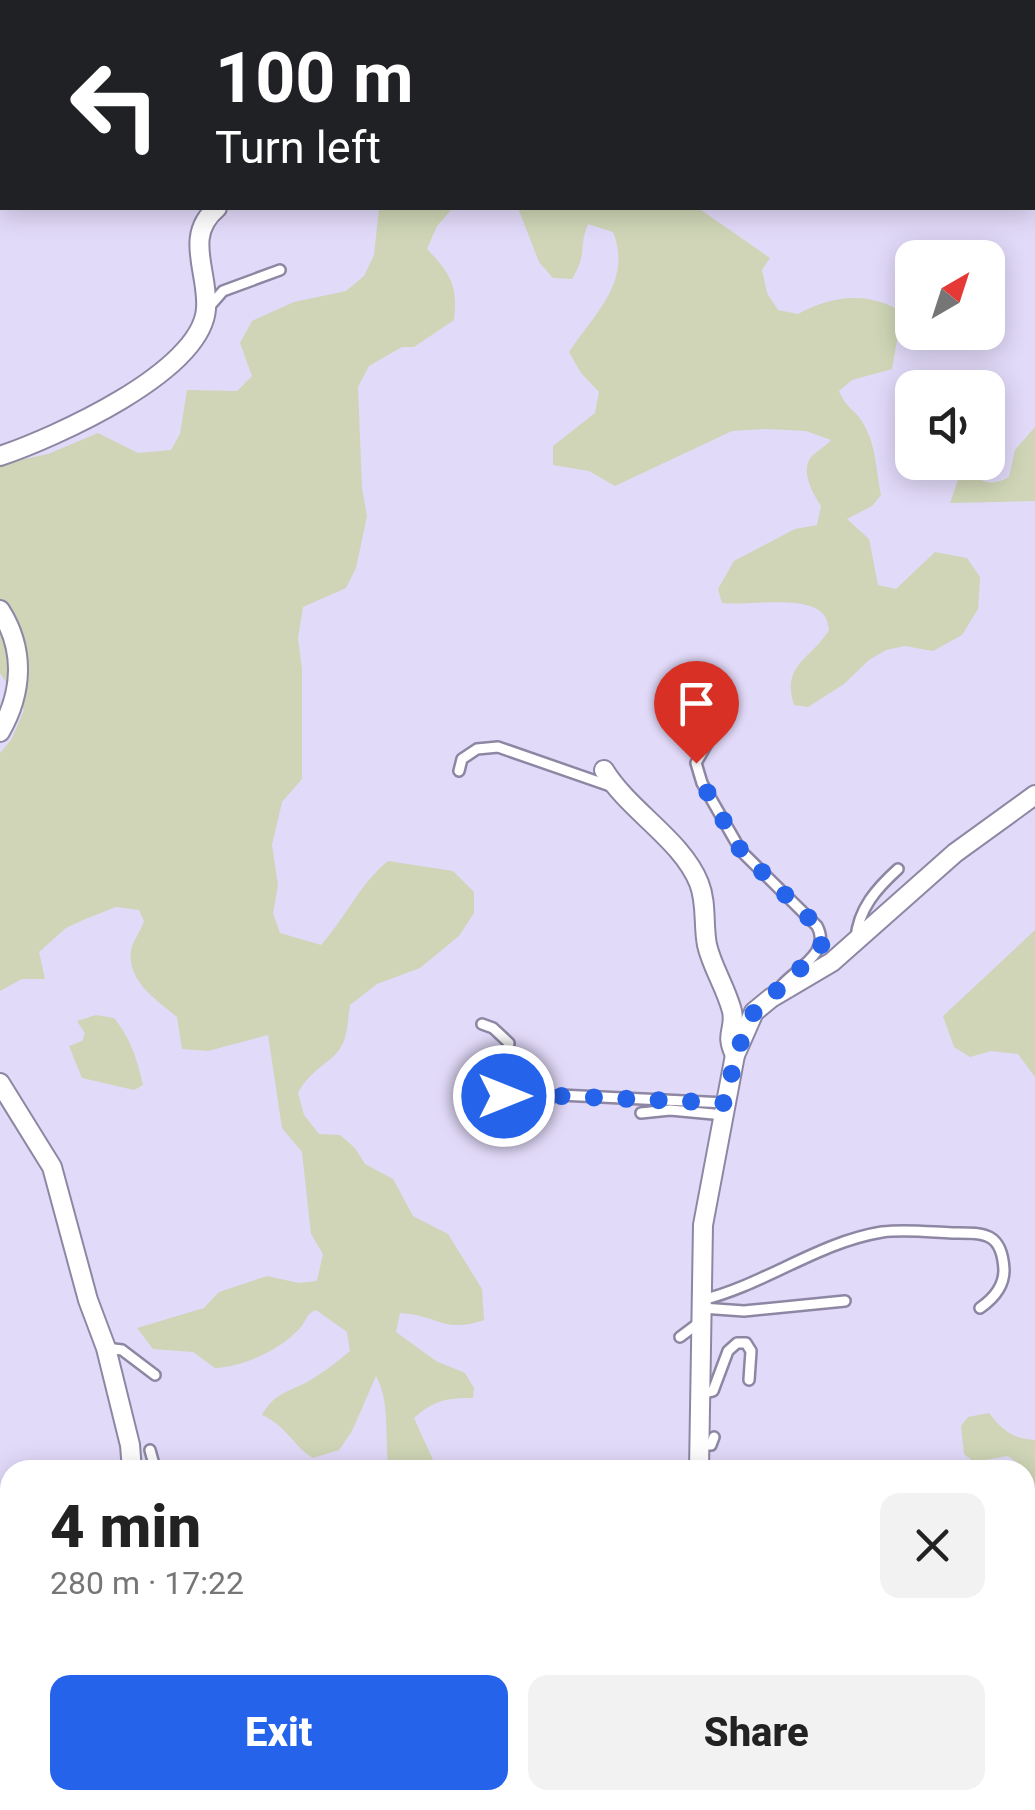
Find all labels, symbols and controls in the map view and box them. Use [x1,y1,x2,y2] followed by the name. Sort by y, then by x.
[215,37,414,119] text: 100 m
[50,40,180,170] icon: left
[215,121,381,174] text: Turn left
[895,240,1005,350] north arrow
[895,240,1005,480] map controls
[895,370,1005,480] button: sound
[654,661,739,764] pin
[669,676,724,731] icon: arrive
[452,1044,556,1148] position arrow
[50,1491,201,1562] text: 4 min
[880,1493,985,1598] button: close
[50,1564,244,1602] text: 280 m · 17:22
[50,1675,508,1790] button: Exit
[528,1675,985,1790] button: Share

